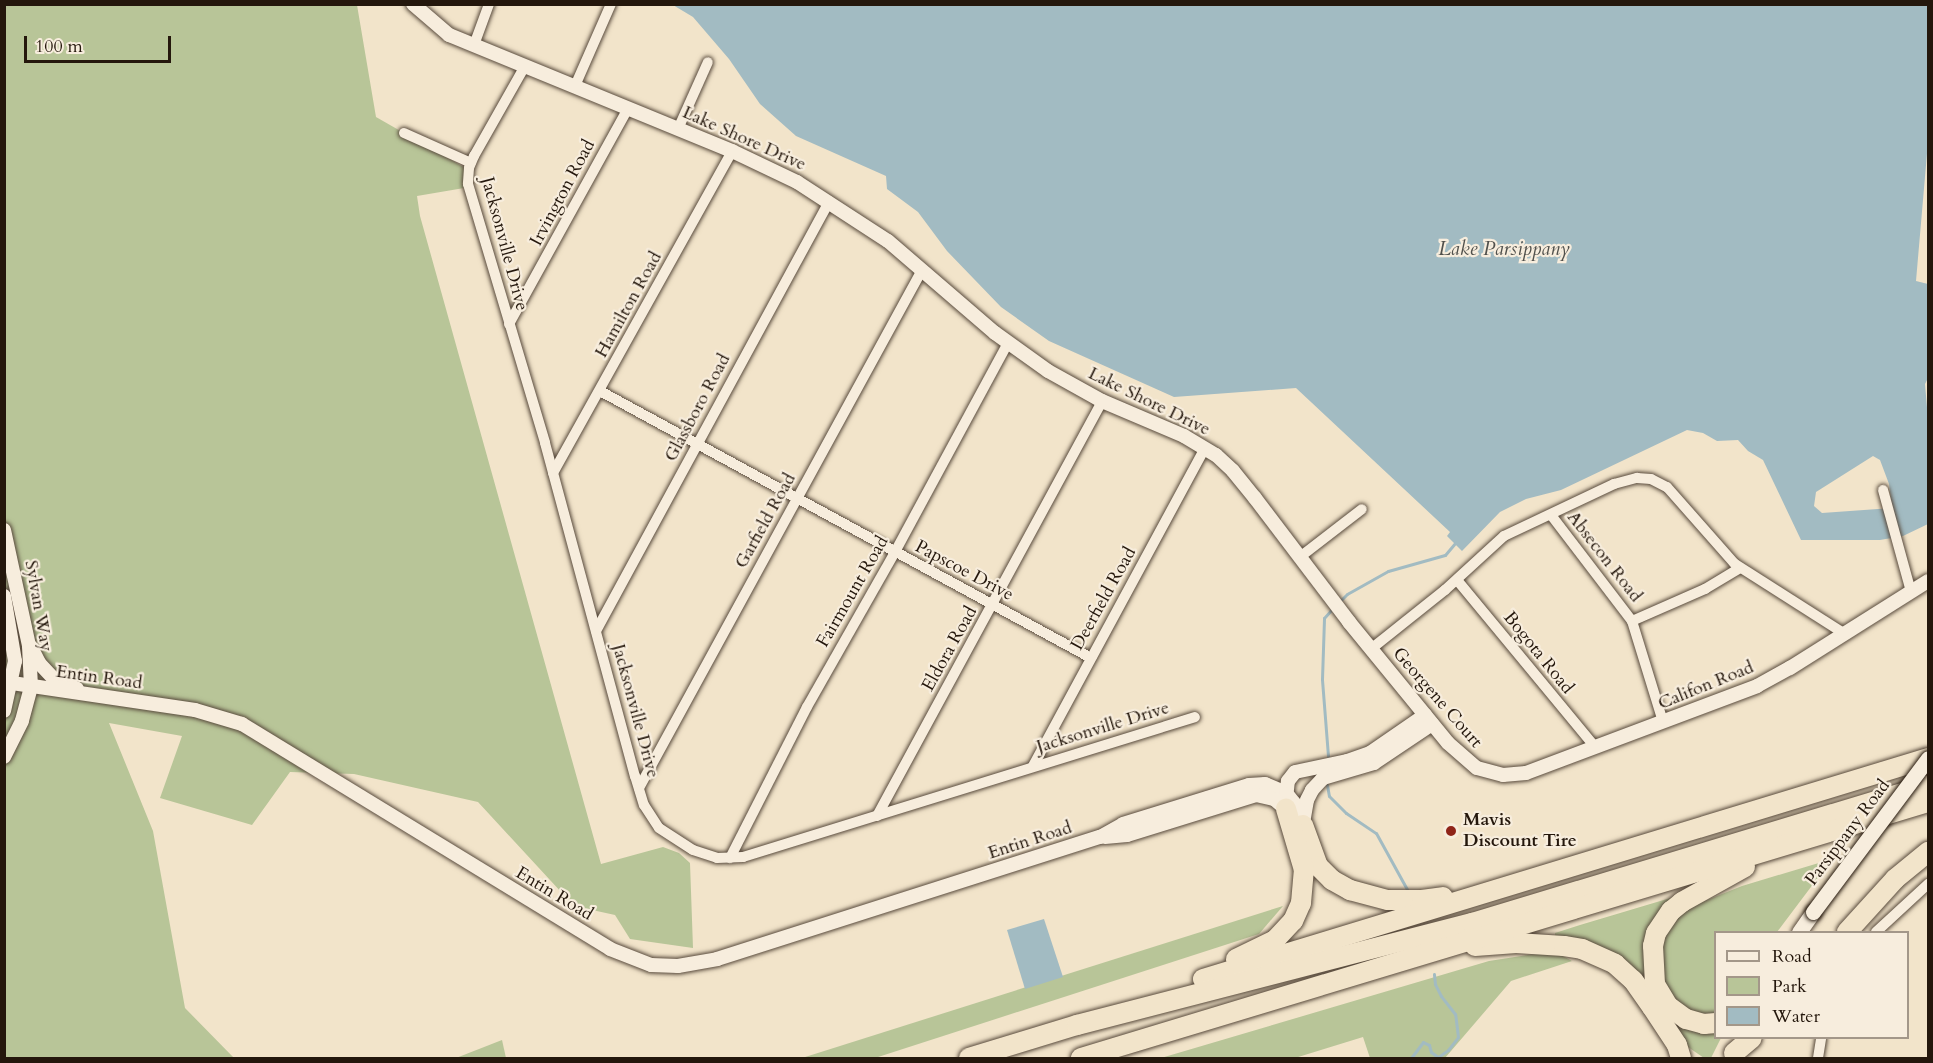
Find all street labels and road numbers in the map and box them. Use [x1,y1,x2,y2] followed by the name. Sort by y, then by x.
[679,102,809,176] street label: Lake Shore Drive
[526,136,600,250] street label: Irvington Road
[476,175,532,313] street label: Jacksonville Drive
[591,248,667,362] street label: Hamilton Road
[661,351,735,465] street label: Glassboro Road
[1084,363,1214,441] street label: Lake Shore Drive
[731,470,801,572] street label: Garfield Road
[1562,507,1646,607] street label: Absecon Road
[812,533,894,651] street label: Fairmount Road
[911,536,1017,606] street label: Papscoe Drive
[1067,544,1141,654] street label: Deerfield Road
[19,559,57,653] street label: Sylvan Way
[918,603,982,695] street label: Eldora Road
[1498,607,1578,699] street label: Bogota Road
[607,642,663,780] street label: Jacksonville Drive
[1388,643,1486,753] street label: Georgene Court
[1655,657,1757,715] street label: Califon Road
[55,661,143,695] street label: Entin Road
[1034,698,1172,758] street label: Jacksonville Drive
[1801,776,1895,890] street label: Parsippany Road
[985,817,1075,865] street label: Entin Road
[511,862,597,926] street label: Entin Road

